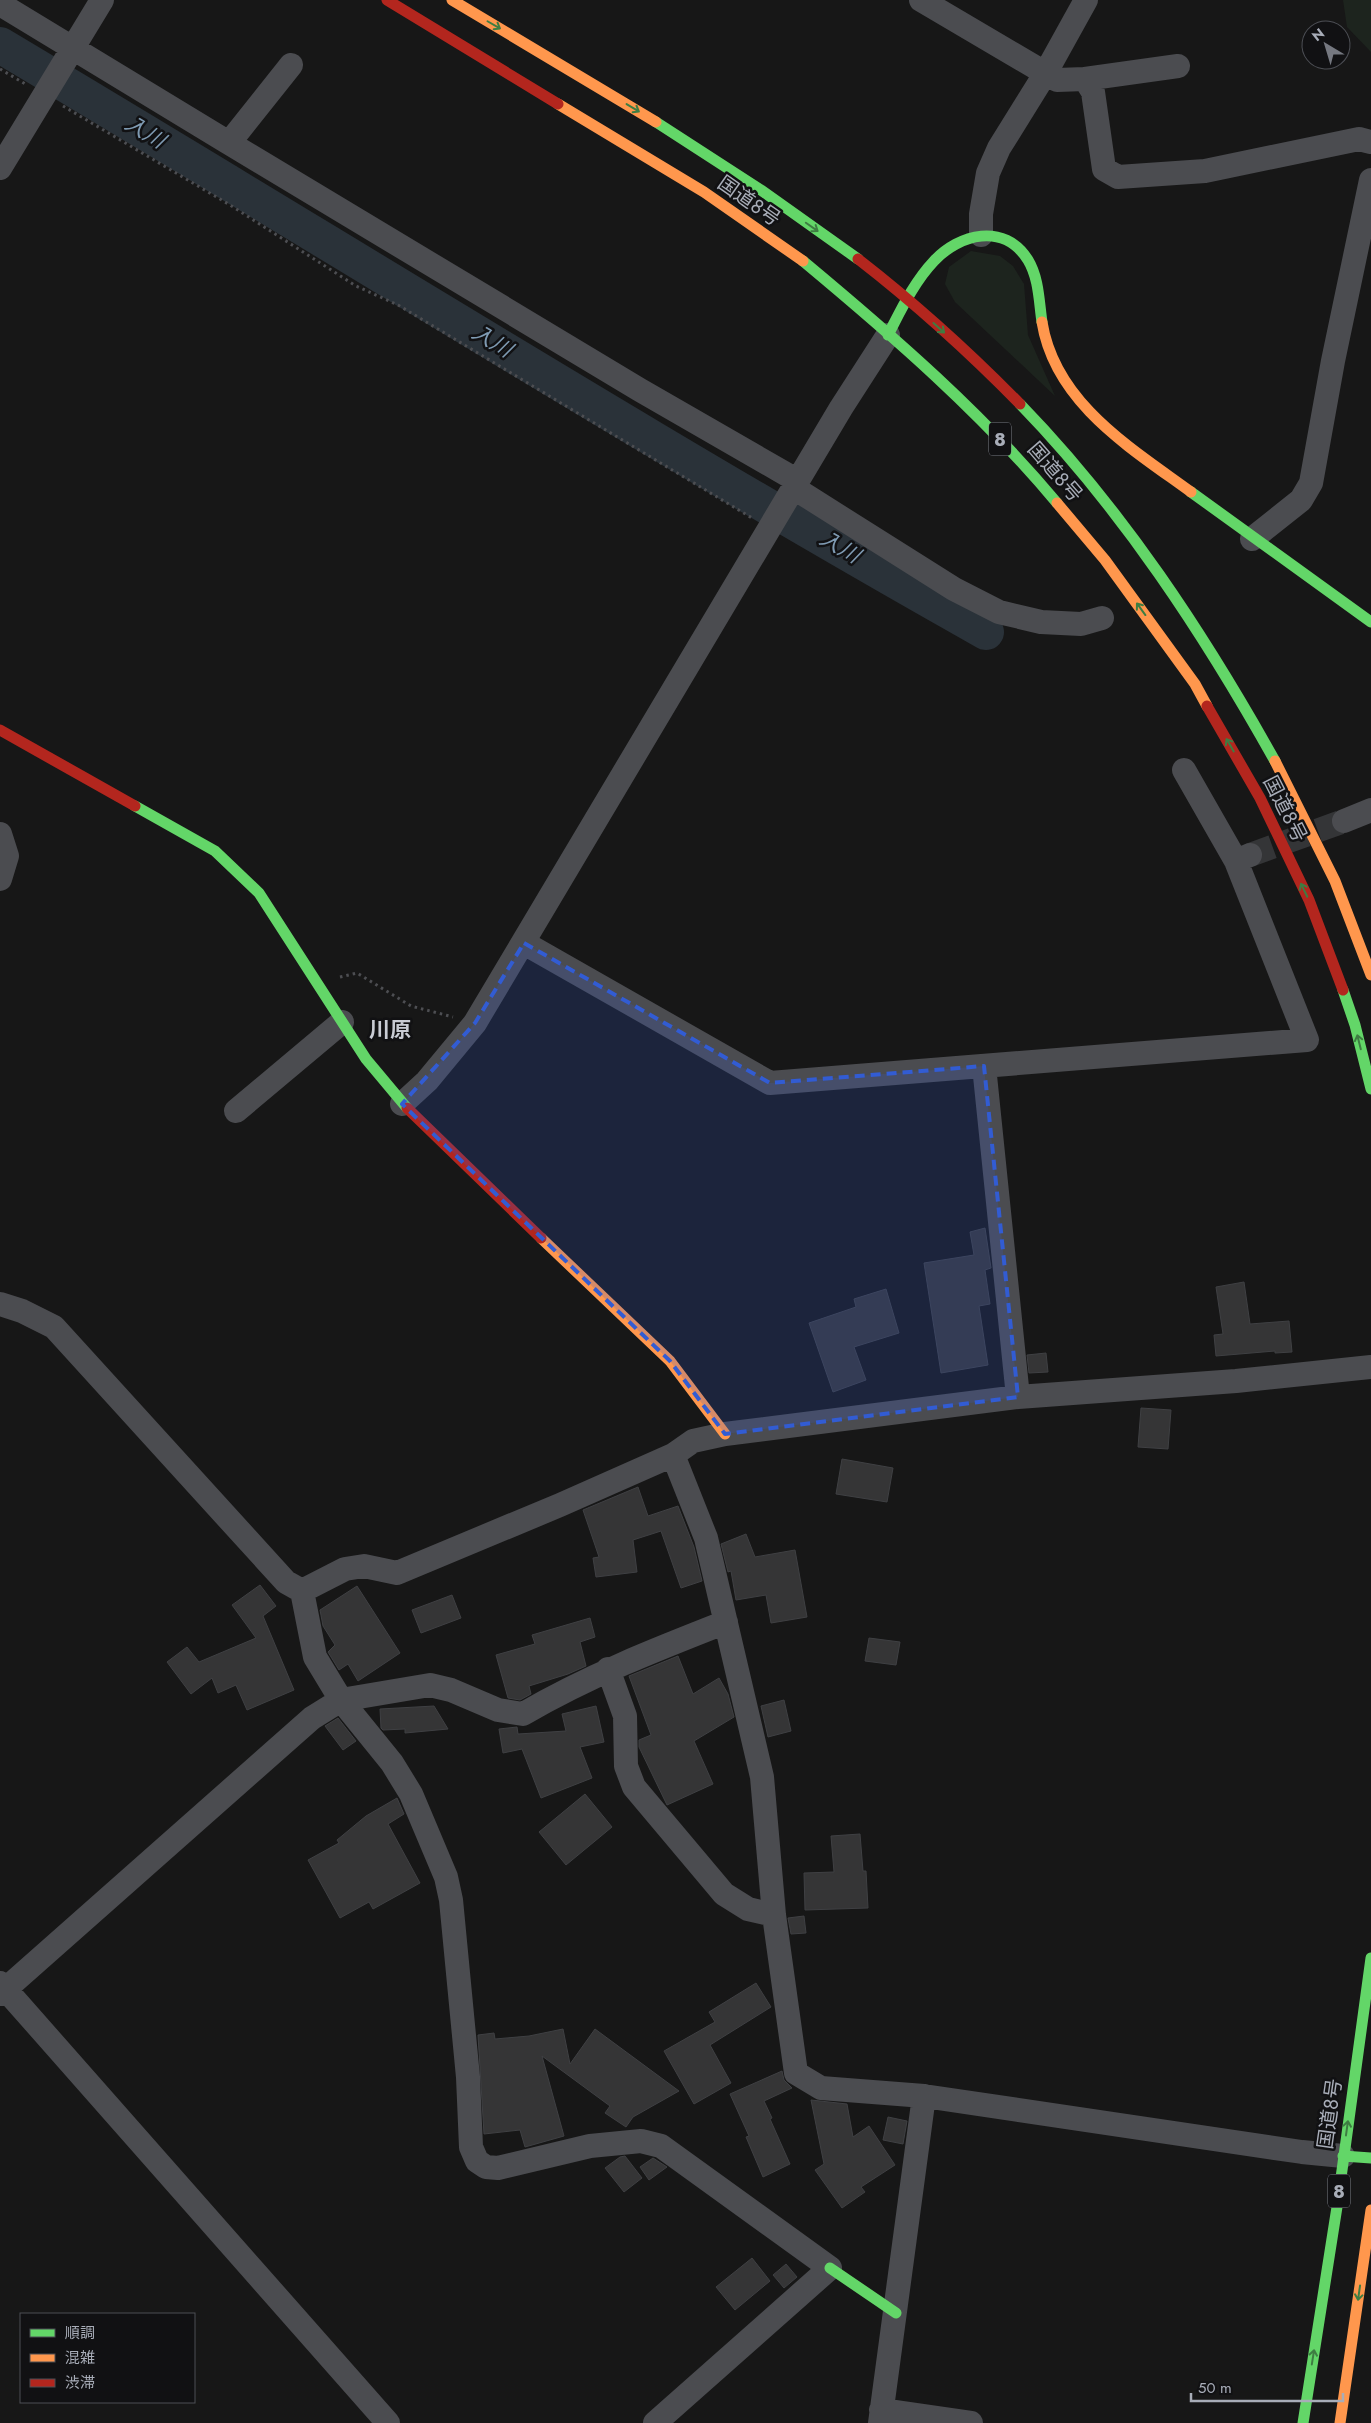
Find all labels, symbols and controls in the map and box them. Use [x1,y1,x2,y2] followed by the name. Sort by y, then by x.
[486,20,500,30] one-way arrow
[1301,20,1351,70] north arrow
[1307,23,1329,46] text: N
[626,103,640,114] one-way arrow
[119,108,172,157] water label: 入川
[712,169,786,233] street label: 国道8号
[805,222,819,232] one-way arrow
[466,317,519,366] water label: 入川
[933,322,946,334] one-way arrow
[989,422,1011,456] road number: 8
[1021,436,1089,508] street label: 国道8号
[814,524,867,571] water label: 入川
[1136,602,1146,616] one-way arrow
[1224,738,1234,753] one-way arrow
[1256,771,1314,847] street label: 国道8号
[1299,883,1308,898] one-way arrow
[369,1015,411,1045] district label: 川原
[1354,1035,1363,1051] one-way arrow
[1311,2077,1349,2151] street label: 国道8号
[1343,2120,1353,2136] one-way arrow
[1328,2174,1350,2208] road number: 8
[1354,2285,1364,2301] one-way arrow
[20,2313,195,2403] legend
[65,2322,95,2344] text: 順調
[65,2347,95,2369] text: 混雑
[1308,2350,1318,2366] one-way arrow
[1191,2370,1344,2402] scale bar
[65,2372,95,2394] text: 渋滞
[1198,2377,1232,2399] text: 50 m

